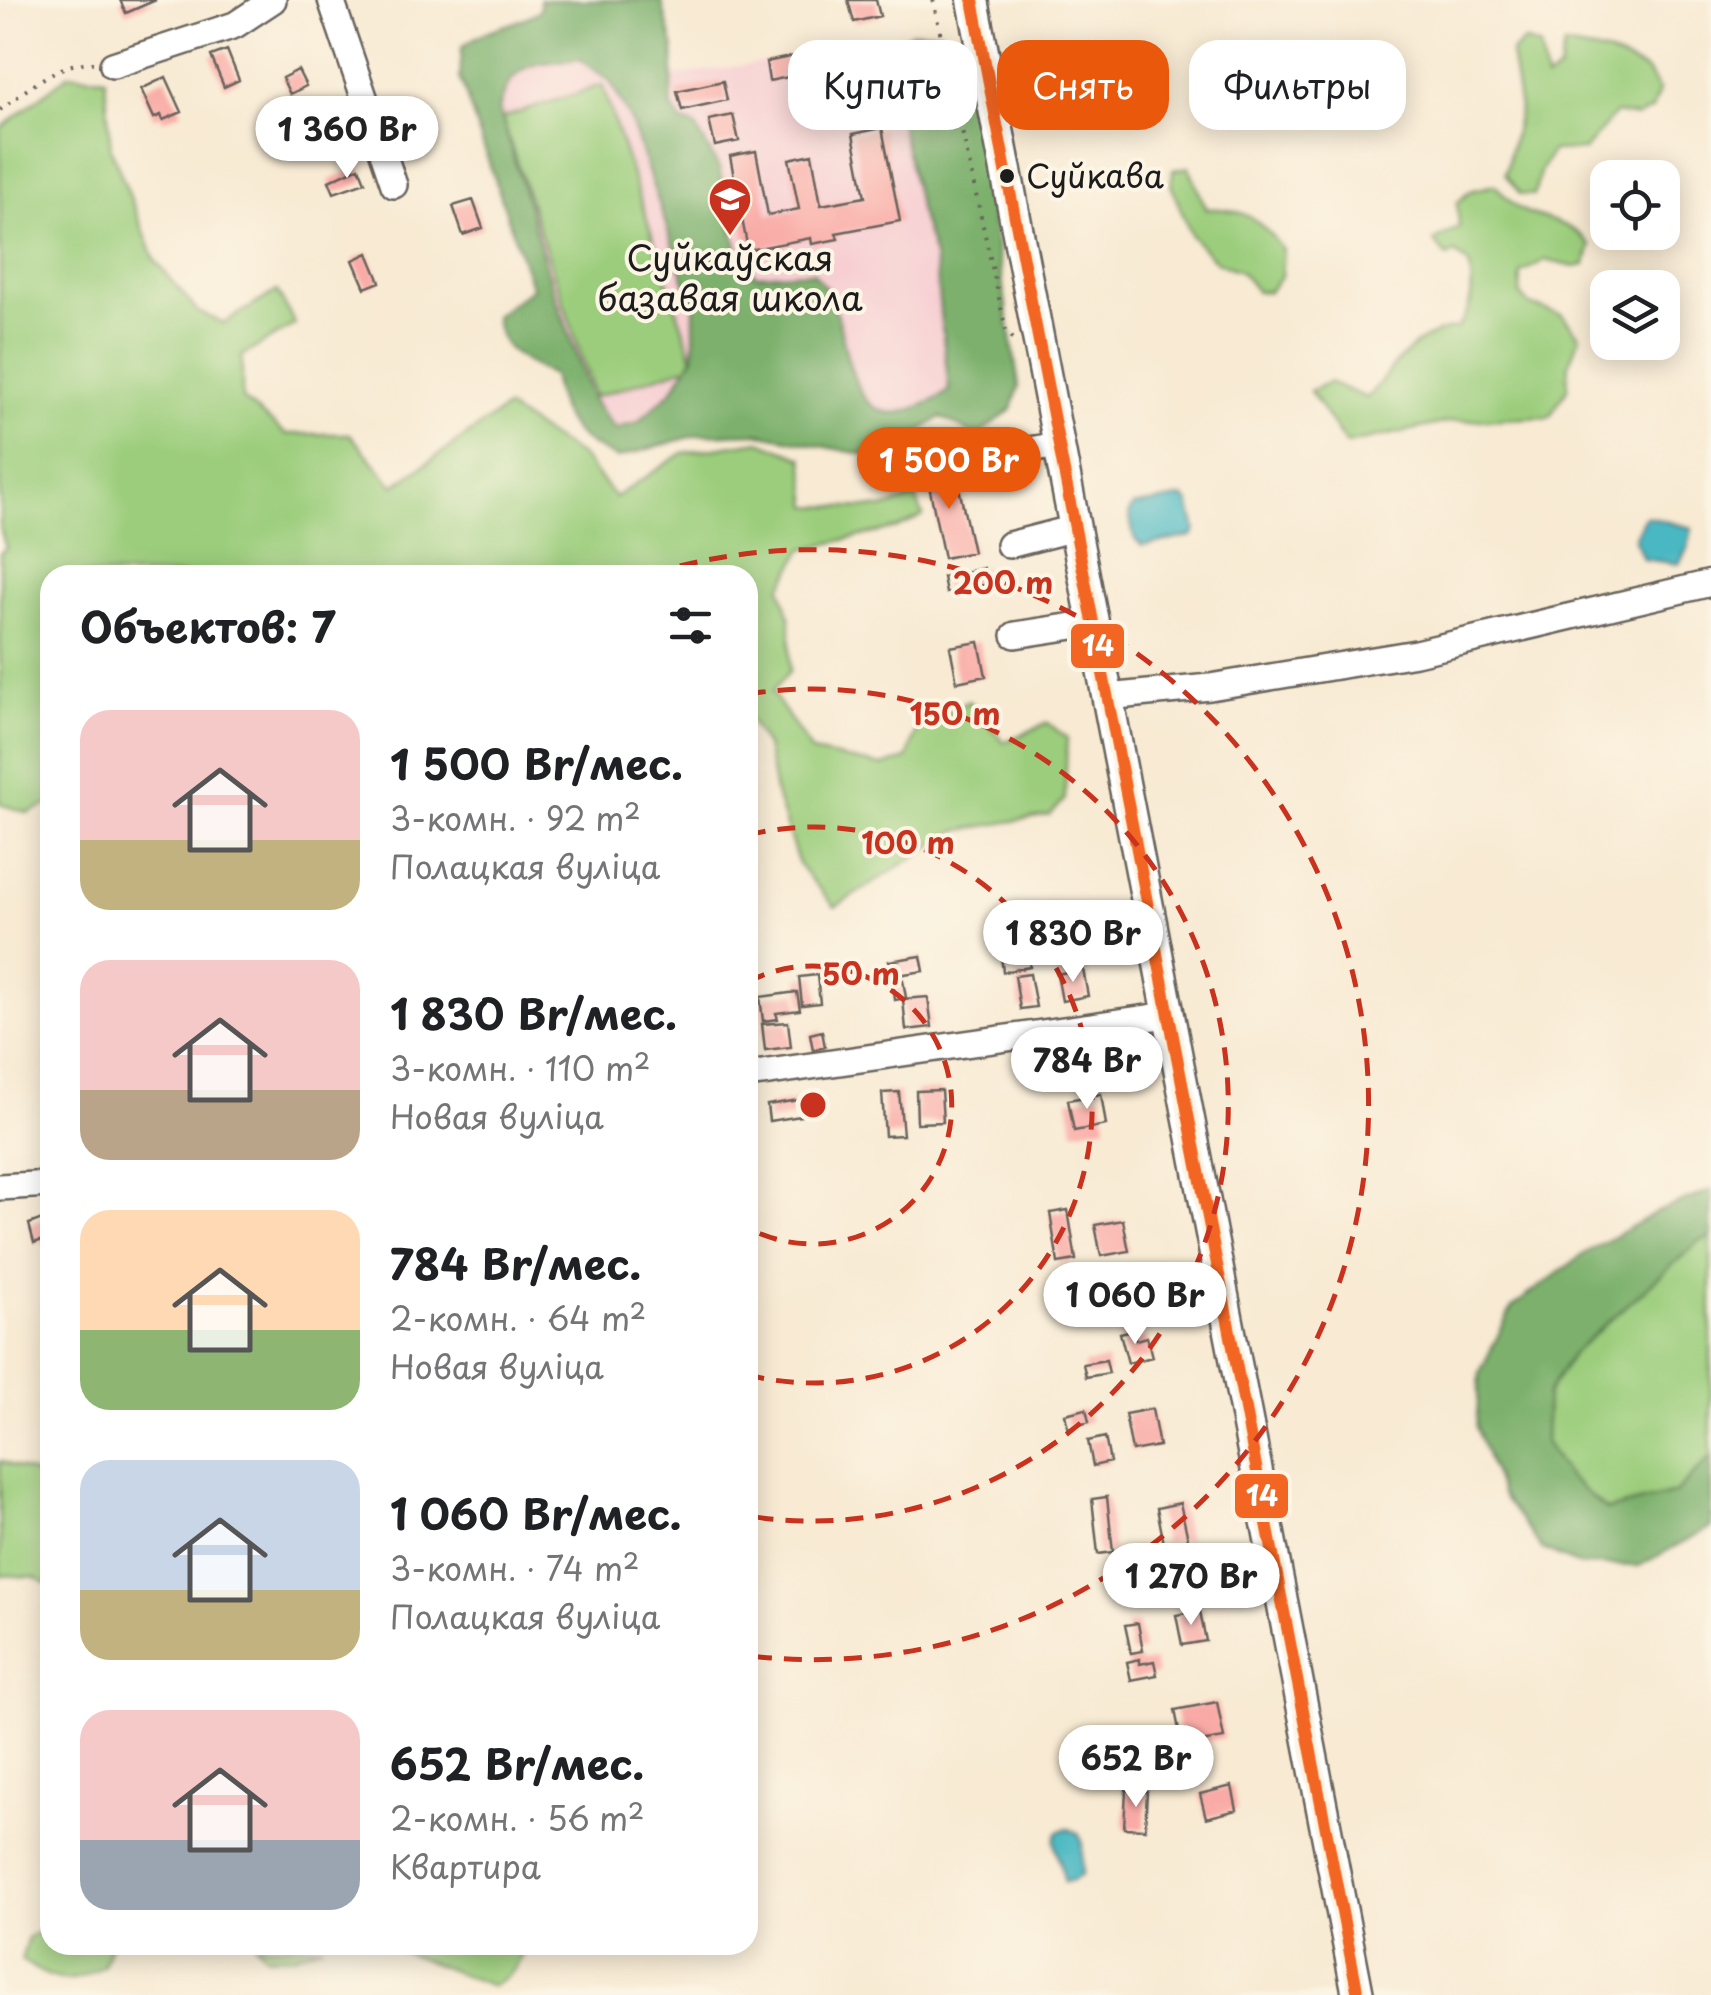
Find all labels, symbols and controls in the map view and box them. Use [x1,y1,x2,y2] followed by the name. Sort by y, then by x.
[788,40,977,130] chip: Купить
[997,40,1169,130] chip: Снять
[1189,40,1406,130] chip: Фильтры
[244,96,450,181] pin: 1 360 Br
[277,104,417,152] text: 1 360 Br
[1026,151,1164,199] place label: Суйкава
[1590,160,1680,360] map controls
[1590,160,1680,250] button: locate
[997,166,1017,186] marker: Суйкава
[707,176,753,237] school or university icon: Суйкаўская базавая школа
[597,230,863,323] place label: Суйкаўская базавая школа
[1590,270,1680,360] button: layers
[846,427,1052,512] pin: 1 500 Br
[879,435,1019,483] text: 1 500 Br
[953,559,1053,604] text: 200 m
[80,594,336,657] text: Объектов: 7
[663,598,718,653] icon: filters
[1069,622,1126,670] line badge: 14
[1082,623,1114,666] text: 14
[910,690,1000,735] text: 150 m
[390,731,683,794] text: 1 500 Br/мес.
[160,750,280,870] icon: home
[390,794,641,842] text: 3-комн. · 92 m²
[861,819,955,864] text: 100 m
[390,842,660,890] text: Полацкая вуліца
[970,900,1176,985] pin: 1 830 Br
[1005,908,1141,956] text: 1 830 Br
[822,950,900,995] text: 50 m
[390,981,677,1044] text: 1 830 Br/мес.
[160,1000,280,1120] icon: home
[1006,1027,1168,1112] pin: 784 Br
[1033,1035,1141,1083] text: 784 Br
[390,1044,650,1092] text: 3-комн. · 110 m²
[795,1087,831,1123] centre of rings
[390,1092,604,1140] text: Новая вуліца
[390,1231,641,1294] text: 784 Br/мес.
[160,1250,280,1370] icon: home
[1032,1262,1238,1347] pin: 1 060 Br
[1065,1270,1205,1318] text: 1 060 Br
[390,1294,646,1342] text: 2-комн. · 64 m²
[390,1342,604,1390] text: Новая вуліца
[1233,1472,1290,1520] line badge: 14
[1246,1473,1278,1516] text: 14
[390,1481,682,1544] text: 1 060 Br/мес.
[160,1500,280,1620] icon: home
[1088,1543,1294,1628] pin: 1 270 Br
[390,1544,640,1592] text: 3-комн. · 74 m²
[1125,1551,1257,1599] text: 1 270 Br
[390,1592,660,1640] text: Полацкая вуліца
[1055,1725,1217,1810] pin: 652 Br
[390,1731,644,1794] text: 652 Br/мес.
[1081,1733,1191,1781] text: 652 Br
[160,1750,280,1870] icon: home
[390,1794,644,1842] text: 2-комн. · 56 m²
[390,1842,541,1890] text: Квартира

